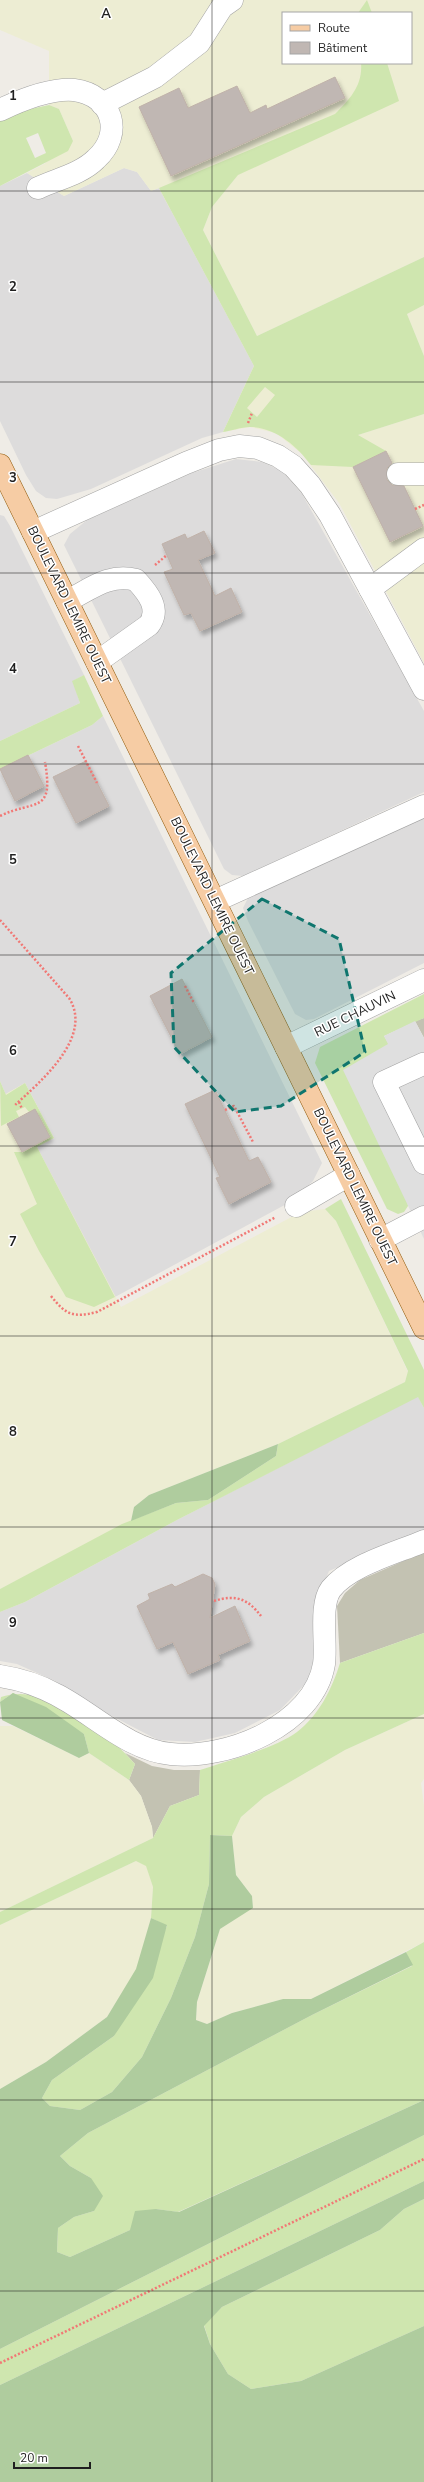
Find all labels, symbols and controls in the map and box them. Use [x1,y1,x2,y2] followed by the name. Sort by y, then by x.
[101,5,111,23] text: A
[282,12,412,64] legend
[318,20,350,36] text: Route
[318,40,368,56] text: Bâtiment
[9,87,17,105] text: 1
[9,278,17,296] text: 2
[9,469,17,487] text: 3
[23,523,115,687] street label: BOULEVARD LEMIRE OUEST
[9,660,17,678] text: 4
[166,814,258,978] street label: BOULEVARD LEMIRE OUEST
[9,851,17,869] text: 5
[311,987,399,1041] street label: RUE CHAUVIN
[9,1042,17,1060] text: 6
[309,1105,401,1269] street label: BOULEVARD LEMIRE OUEST
[9,1233,17,1251] text: 7
[9,1423,17,1441] text: 8
[9,1614,17,1632] text: 9
[14,2444,90,2470] scale bar
[20,2450,48,2466] text: 20 m

